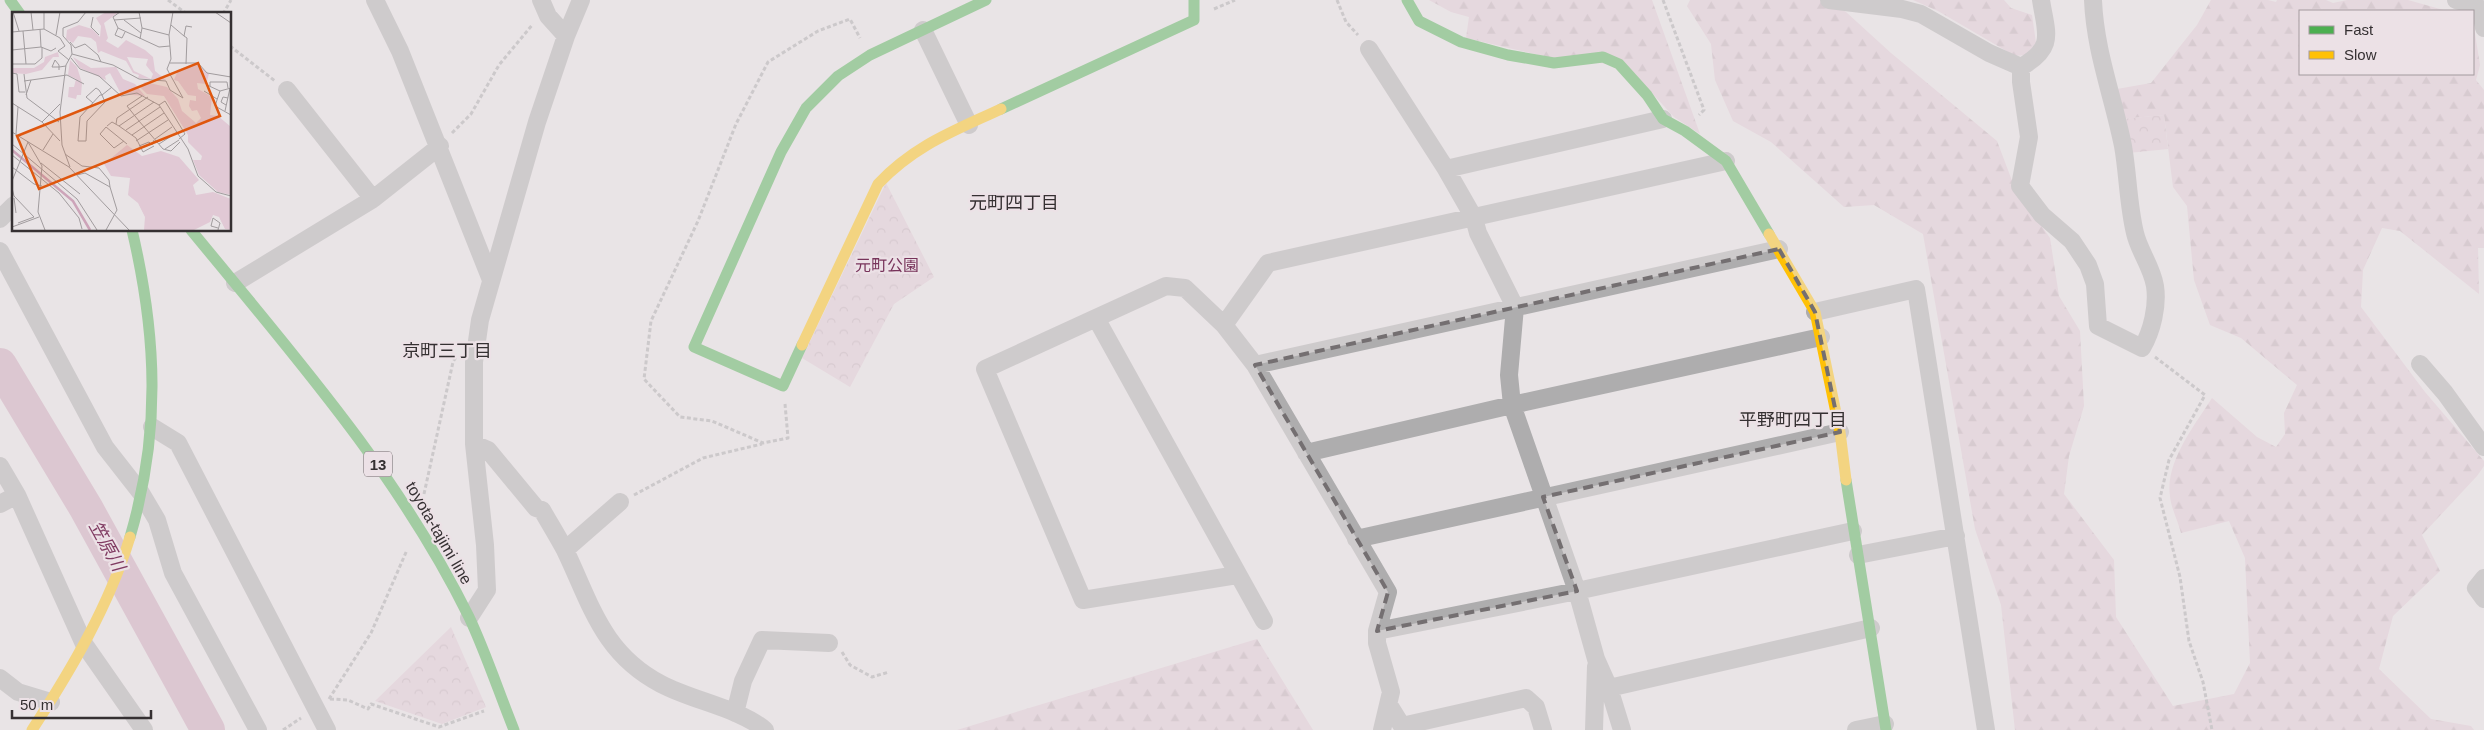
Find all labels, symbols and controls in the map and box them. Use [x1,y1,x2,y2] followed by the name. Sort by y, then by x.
[2299,10,2474,75] legend
[12,12,231,231] inset map
[2344,21,2374,38] text: Fast
[2344,46,2377,63] text: Slow
[969,193,1059,213] district label: 元町四丁目
[855,257,919,274] park label: 元町公園
[402,341,492,361] district label: 京町三丁目
[1739,410,1847,430] district label: 平野町四丁目
[364,452,392,476] road number: 13
[403,479,475,587] street label: toyota-tajimi line
[85,518,130,576] water label: 笠原川
[12,688,151,720] scale bar
[20,696,53,713] text: 50 m

